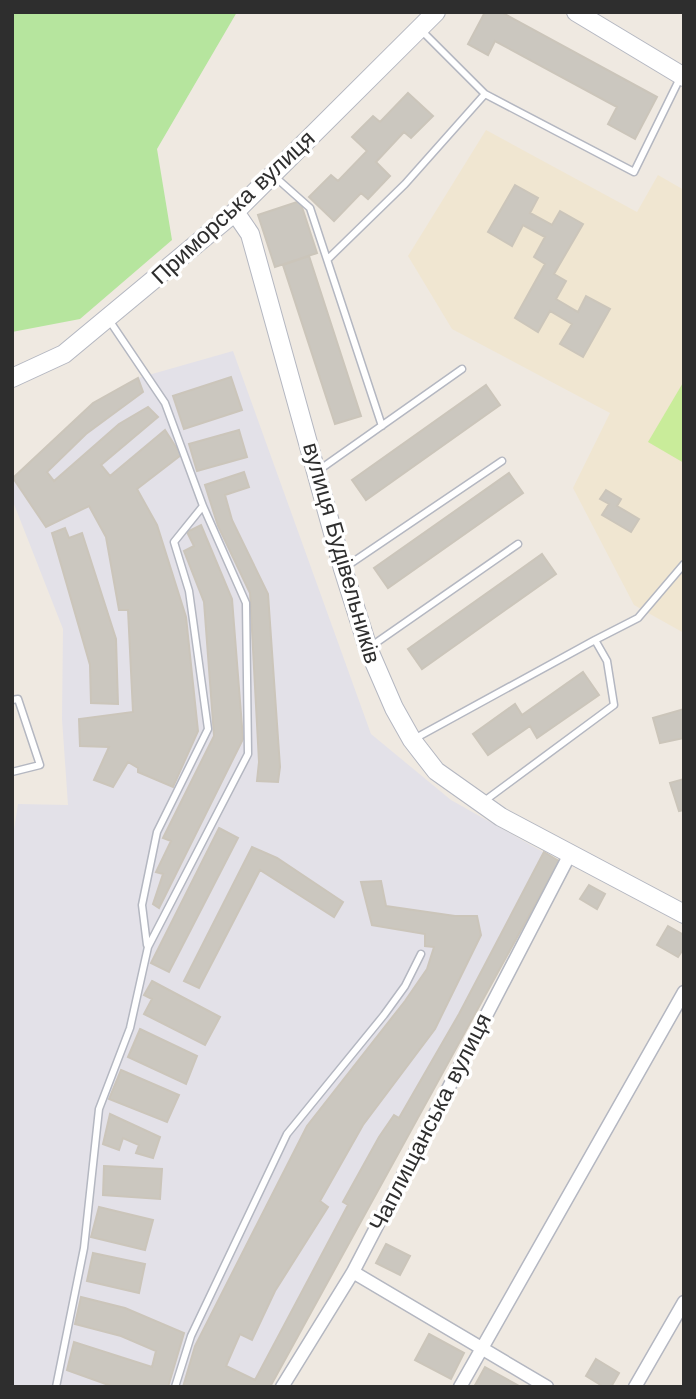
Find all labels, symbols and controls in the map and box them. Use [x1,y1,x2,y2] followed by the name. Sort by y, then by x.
[146,125,320,290] street label: Приморська вулиця
[297,440,386,667] street label: вулиця Будівельників
[364,1009,497,1236] street label: Чаплищанська вулиця

